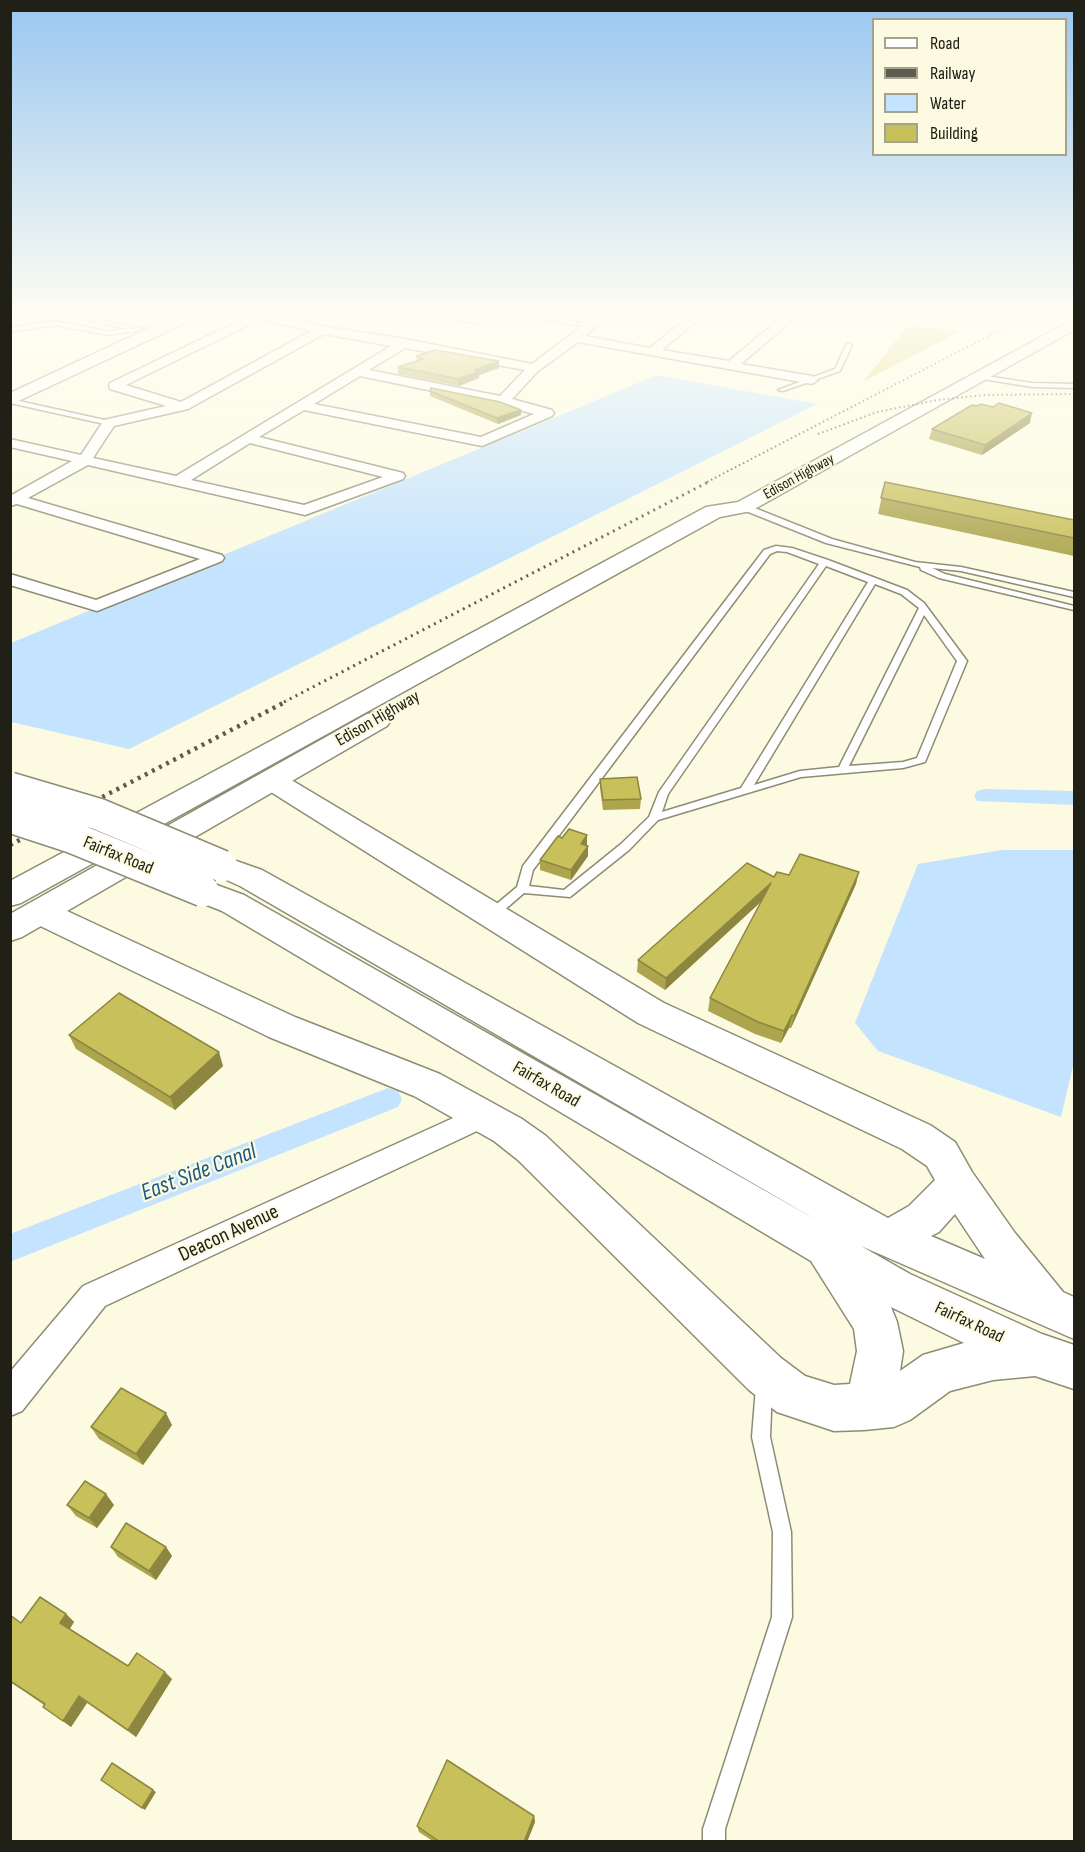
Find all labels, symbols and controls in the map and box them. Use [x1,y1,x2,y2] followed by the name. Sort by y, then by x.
[872,18,1067,156] legend
[930,33,960,54] text: Road
[930,63,975,84] text: Railway
[930,93,966,114] text: Water
[930,123,978,144] text: Building
[761,450,837,504] street label: Edison Highway
[332,686,424,752] street label: Edison Highway
[80,832,156,880] street label: Fairfax Road
[509,1057,583,1113] street label: Fairfax Road
[137,1138,261,1208] water label: East Side Canal
[175,1200,283,1268] street label: Deacon Avenue
[931,1298,1007,1348] street label: Fairfax Road

